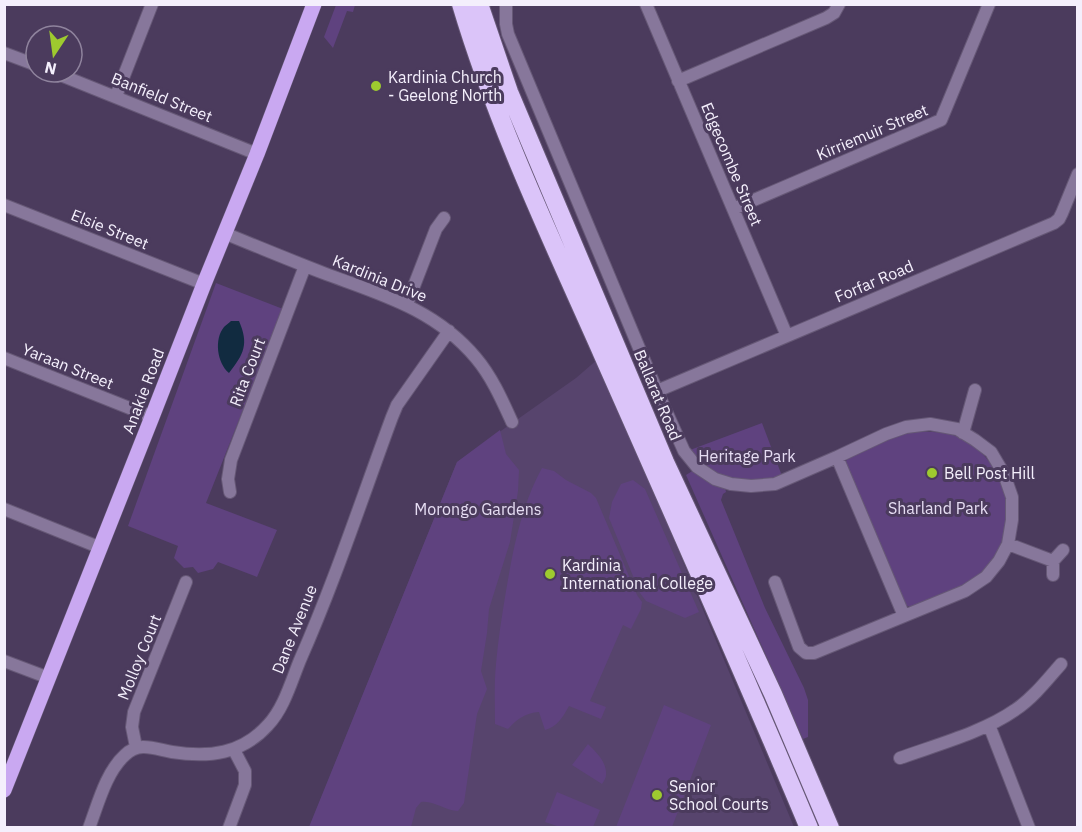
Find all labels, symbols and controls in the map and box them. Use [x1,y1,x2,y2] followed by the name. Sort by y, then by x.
[24,24,84,84] north arrow
[43,58,59,80] text: N
[388,67,502,105] place label: Kardinia Church - Geelong North
[109,68,215,126] street label: Banfield Street
[369,79,383,93] marker: Kardinia Church - Geelong North
[697,99,767,229] street label: Edgecombe Street
[813,99,931,165] street label: Kirriemuir Street
[68,204,152,254] street label: Elsie Street
[330,250,430,306] street label: Kardinia Drive
[832,255,916,307] street label: Forfar Road
[225,335,269,409] street label: Rita Court
[19,339,117,393] street label: Yaraan Street
[118,346,168,436] street label: Anakie Road
[630,347,686,443] street label: Ballarat Road
[698,446,796,466] park label: Heritage Park
[944,463,1035,483] place label: Bell Post Hill
[925,466,939,480] marker: Bell Post Hill
[888,498,989,518] park label: Sharland Park
[414,499,542,519] park label: Morongo Gardens
[562,555,713,593] place label: Kardinia International College
[543,567,557,581] marker: Kardinia International College
[267,581,321,676] street label: Dane Avenue
[113,611,165,703] street label: Molloy Court
[669,776,769,814] place label: Senior School Courts
[650,788,664,802] marker: Senior School Courts

